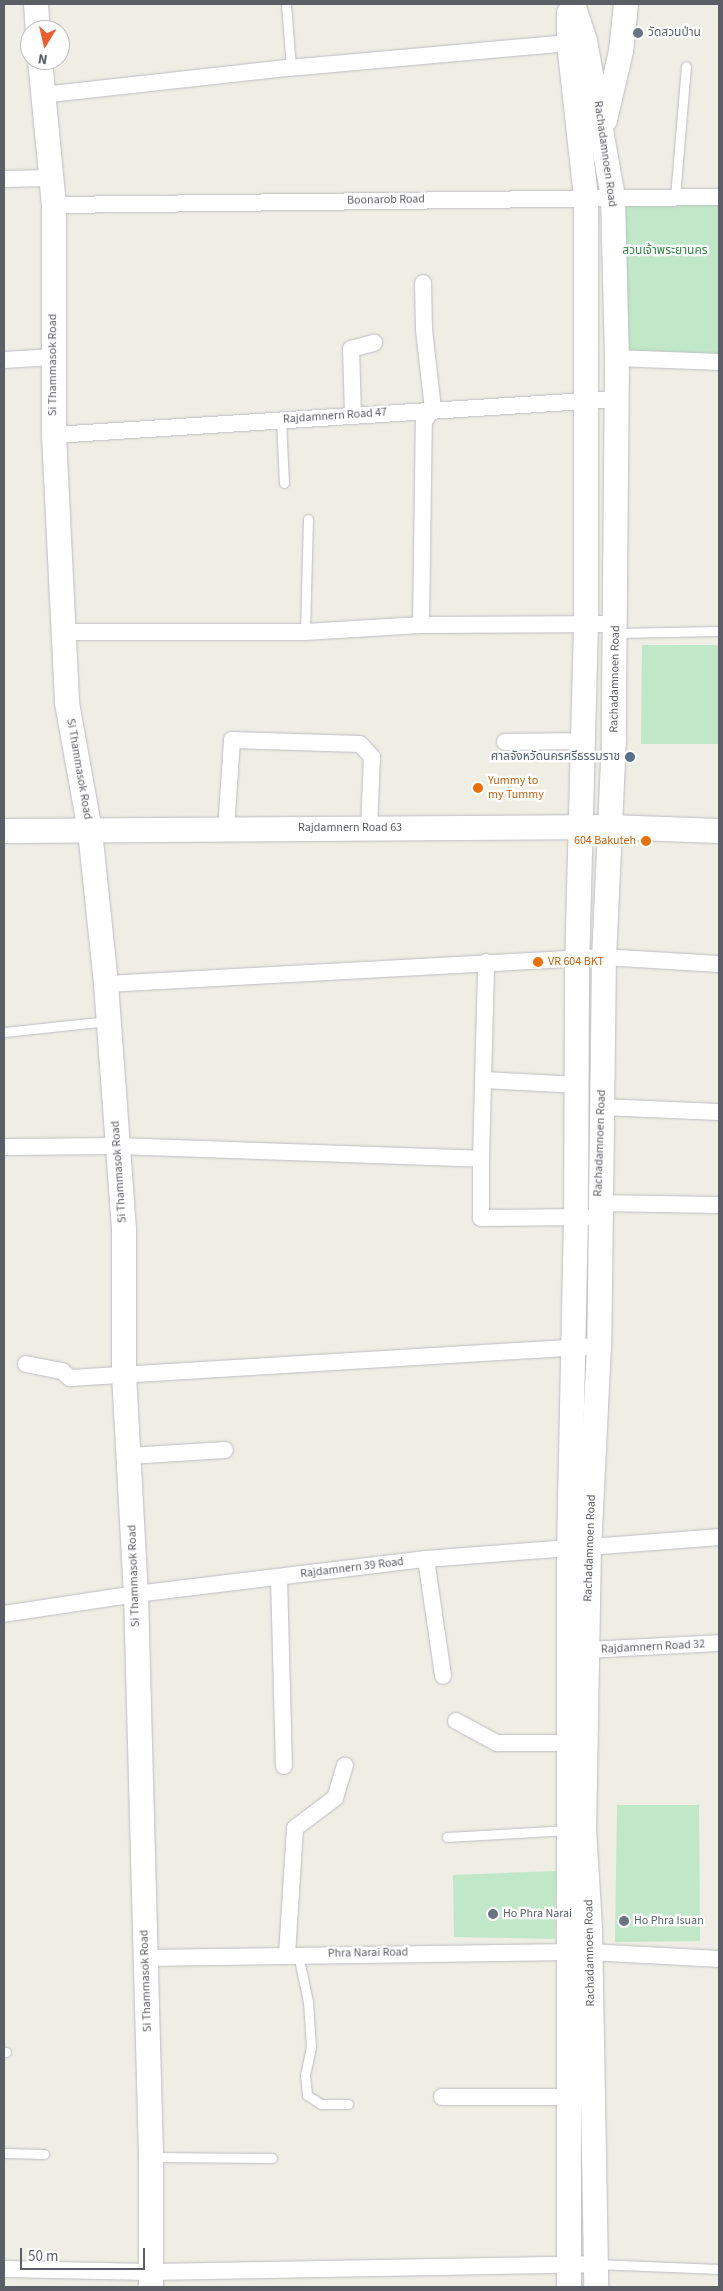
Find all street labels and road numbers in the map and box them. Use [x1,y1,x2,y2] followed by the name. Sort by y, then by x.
[590,100,620,208] street label: Rachadamnoen Road
[347,192,425,208] street label: Boonarob Road
[46,314,60,416] street label: Si Thammasok Road
[283,405,387,427] street label: Rajdamnern Road 47
[607,625,623,733] street label: Rachadamnoen Road
[63,717,95,821] street label: Si Thammasok Road
[298,821,402,835] street label: Rajdamnern Road 63
[591,1089,609,1197] street label: Rachadamnoen Road
[108,1120,130,1224] street label: Si Thammasok Road
[581,1494,599,1602] street label: Rachadamnoen Road
[125,1525,143,1627] street label: Si Thammasok Road
[299,1555,405,1581] street label: Rajdamnern 39 Road
[601,1637,705,1657] street label: Rajdamnern Road 32
[582,1899,598,2007] street label: Rachadamnoen Road
[137,1930,155,2032] street label: Si Thammasok Road
[328,1945,408,1961] street label: Phra Narai Road

